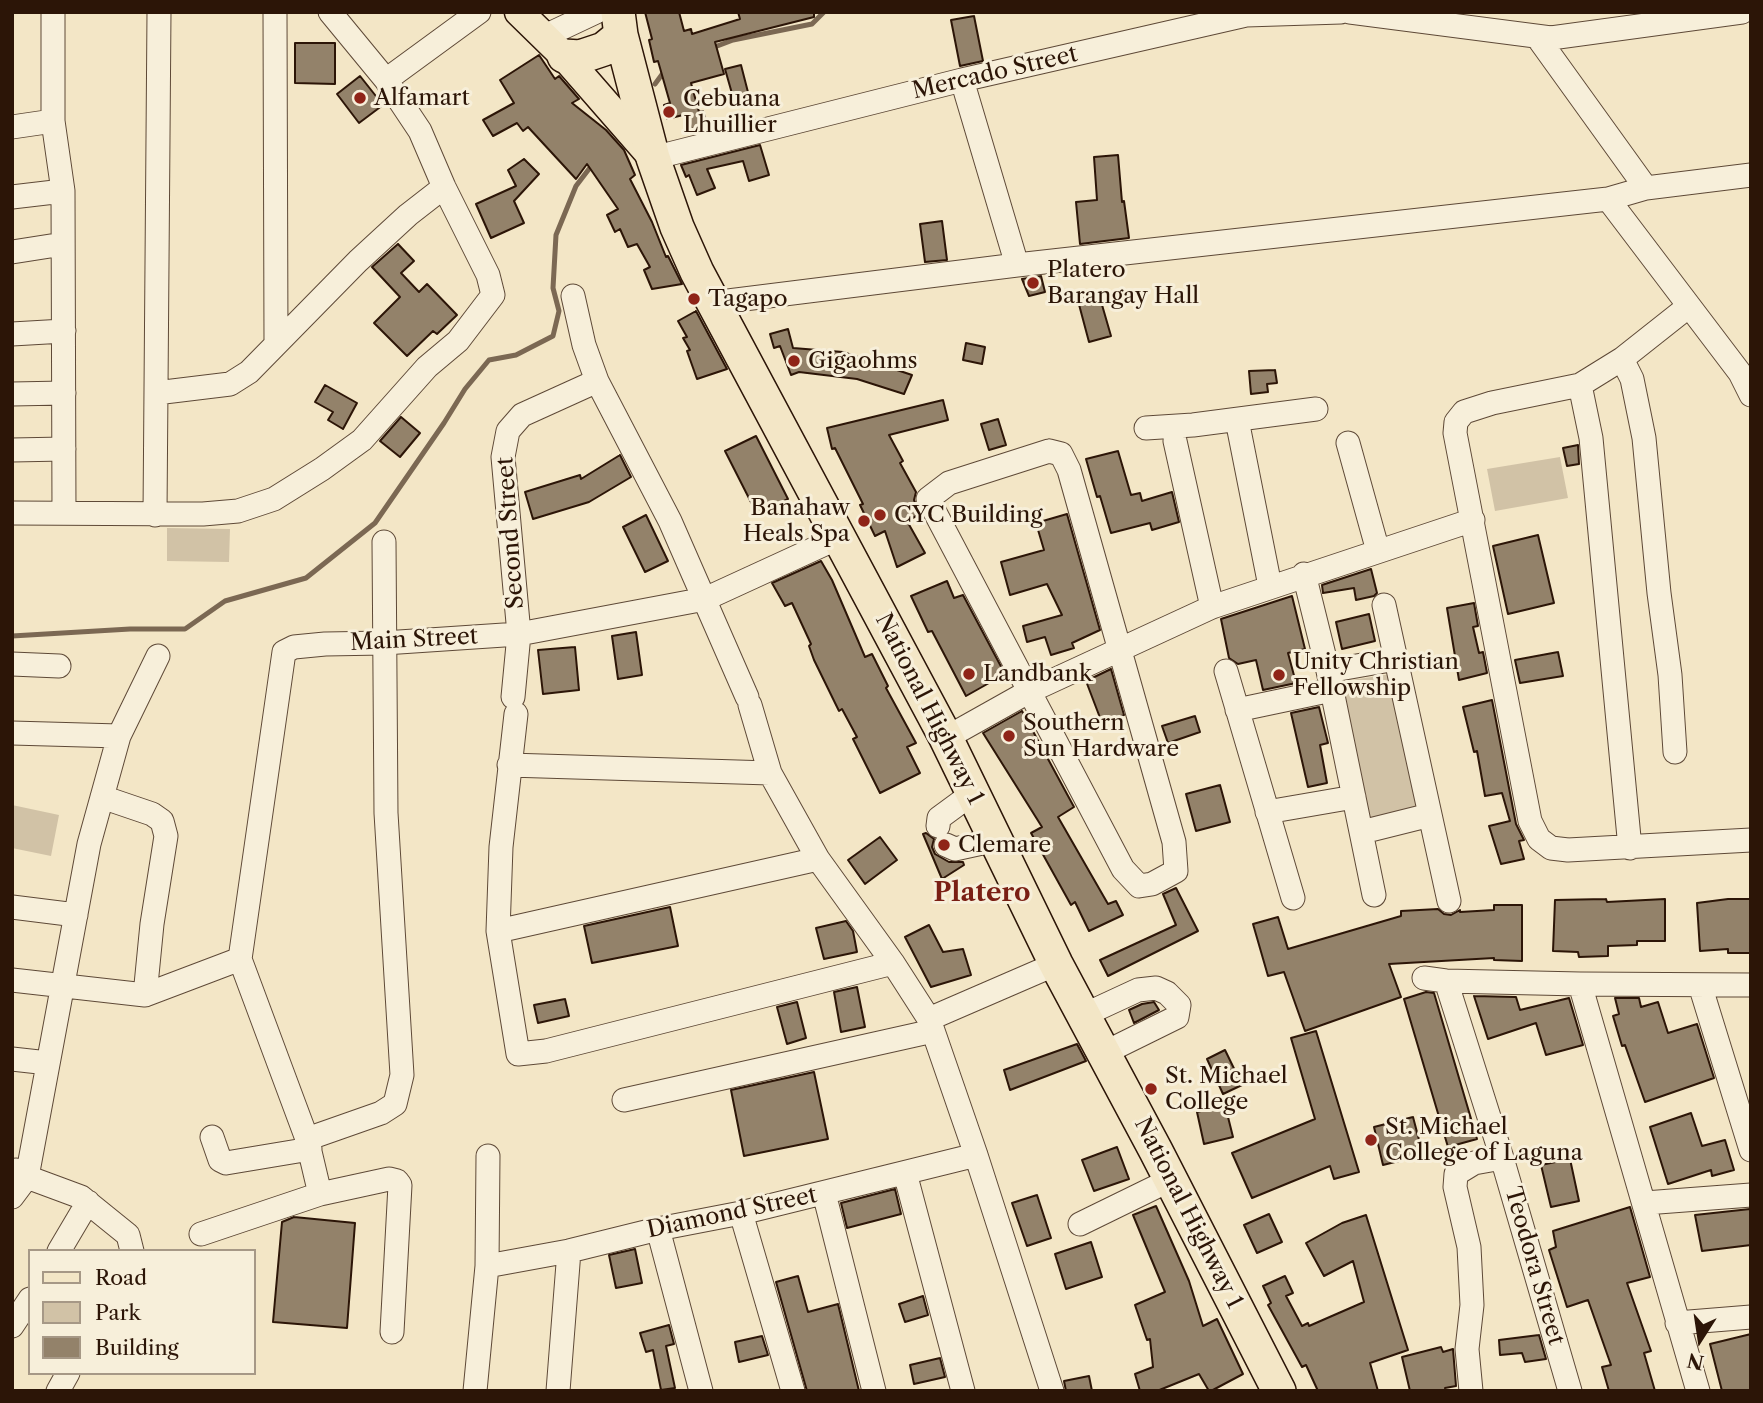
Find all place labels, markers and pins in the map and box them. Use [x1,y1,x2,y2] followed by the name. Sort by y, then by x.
[374,84,470,112] place label: Alfamart
[683,85,780,139] place label: Cebuana Lhuillier
[352,90,368,106] marker: Alfamart
[661,104,677,120] marker: Cebuana Lhuillier
[1047,256,1199,310] place label: Platero Barangay Hall
[1025,275,1041,291] marker: Platero Barangay Hall
[708,285,788,313] place label: Tagapo
[686,291,702,307] marker: Tagapo
[808,347,918,375] place label: Gigaohms
[786,353,802,369] marker: Gigaohms
[743,494,850,548] place label: Banahaw Heals Spa
[894,501,1043,529] place label: CYC Building
[872,507,888,523] marker: CYC Building
[856,513,872,529] marker: Banahaw Heals Spa
[1293,648,1459,702] place label: Unity Christian Fellowship
[983,660,1092,688] place label: Landbank
[961,666,977,682] marker: Landbank
[1271,667,1287,683] marker: Unity Christian Fellowship
[1023,709,1179,763] place label: Southern Sun Hardware
[1001,728,1017,744] marker: Southern Sun Hardware
[958,831,1051,859] place label: Clemare
[936,837,952,853] marker: Clemare
[1165,1062,1288,1116] place label: St. Michael College
[1143,1081,1159,1097] marker: St. Michael College
[1385,1113,1583,1167] place label: St. Michael College of Laguna
[1363,1132,1379,1148] marker: St. Michael College of Laguna

